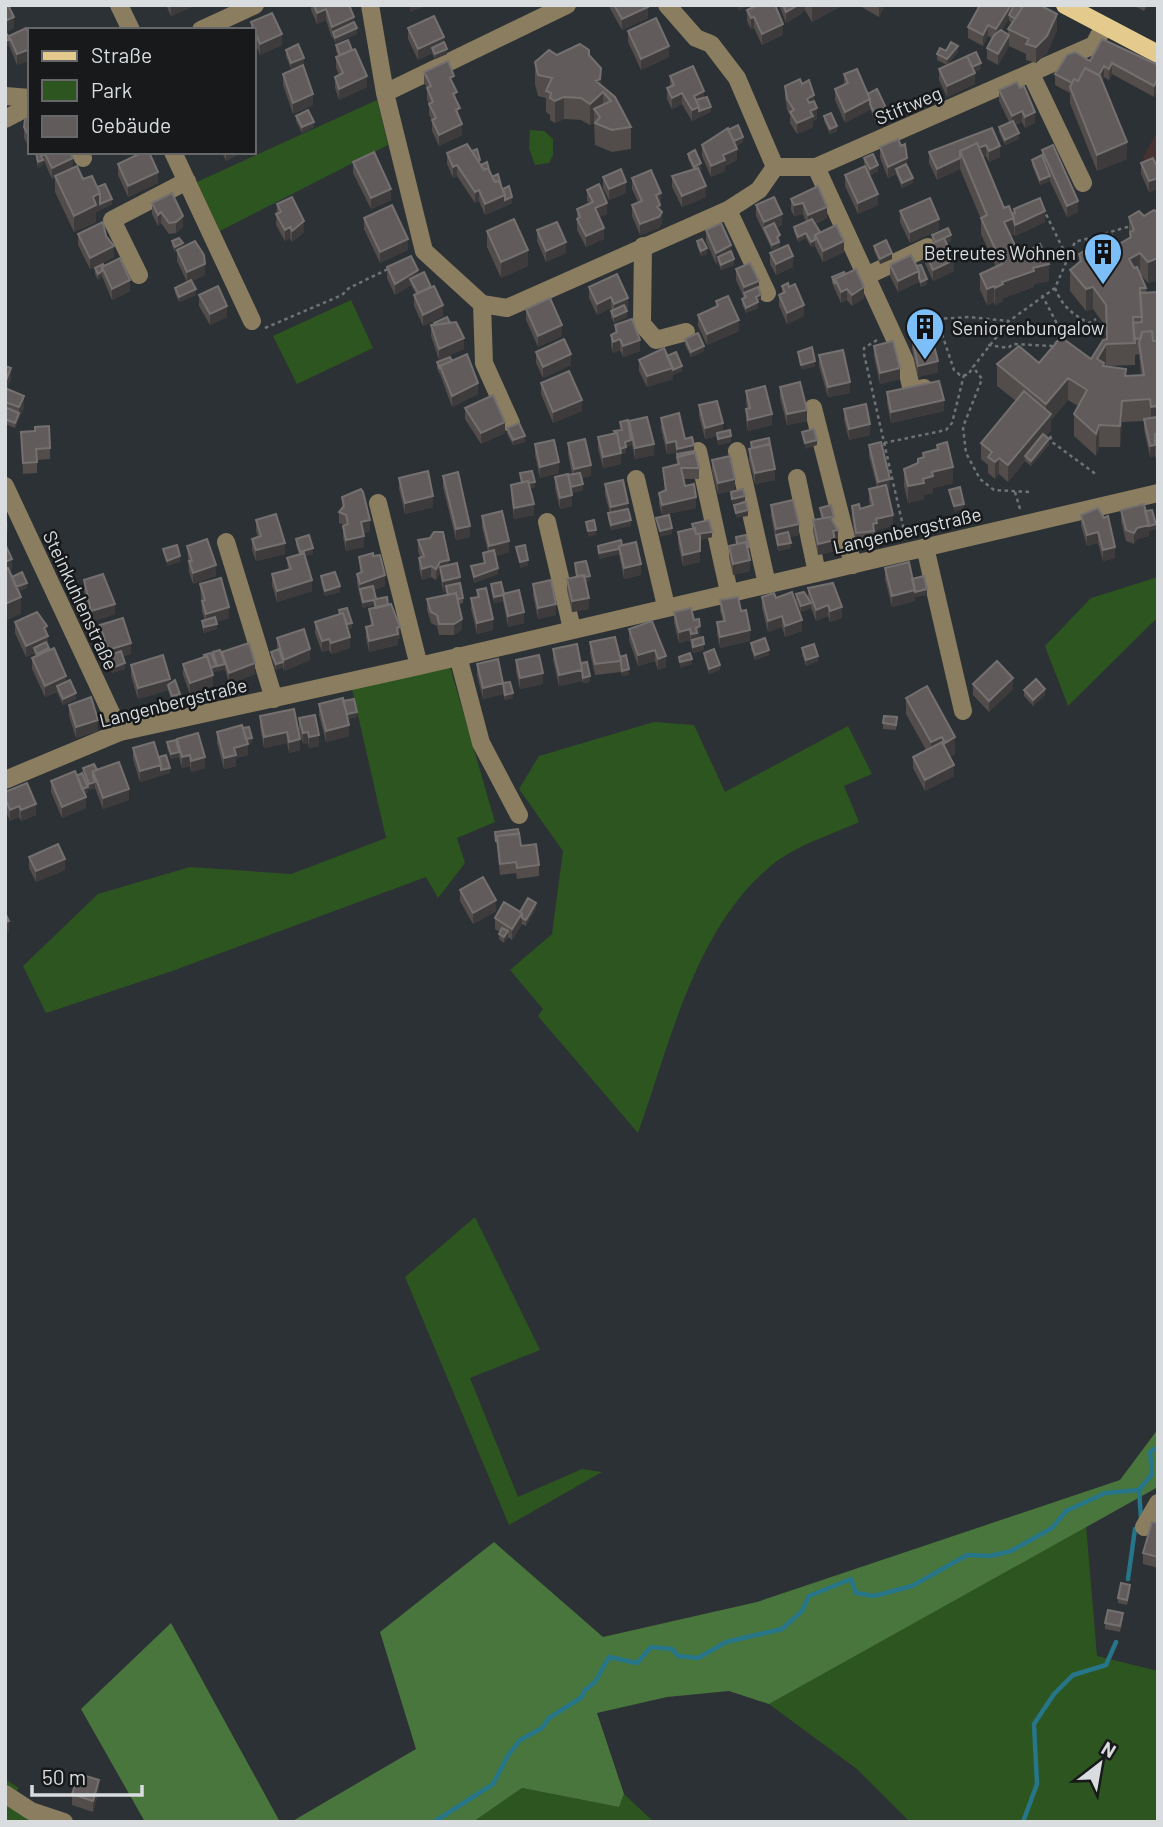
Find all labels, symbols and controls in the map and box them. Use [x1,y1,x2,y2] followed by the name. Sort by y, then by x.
[28,28,256,154] legend
[91,42,152,67] text: Straße
[91,77,132,102] text: Park
[871,81,945,129] street label: Stiftweg
[91,112,171,137] text: Gebäude
[1082,231,1124,286] building icon: Betreutes Wohnen
[924,241,1076,264] place label: Betreutes Wohnen
[904,306,946,361] building icon: Seniorenbungalow
[952,316,1105,339] place label: Seniorenbungalow
[831,502,983,558] street label: Langenbergstraße
[39,527,123,673] street label: Steinkuhlenstraße
[97,672,249,732] street label: Langenbergstraße
[1065,1729,1135,1799] north arrow
[1098,1736,1120,1762] text: N
[32,1754,142,1798] scale bar
[42,1764,86,1789] text: 50 m

